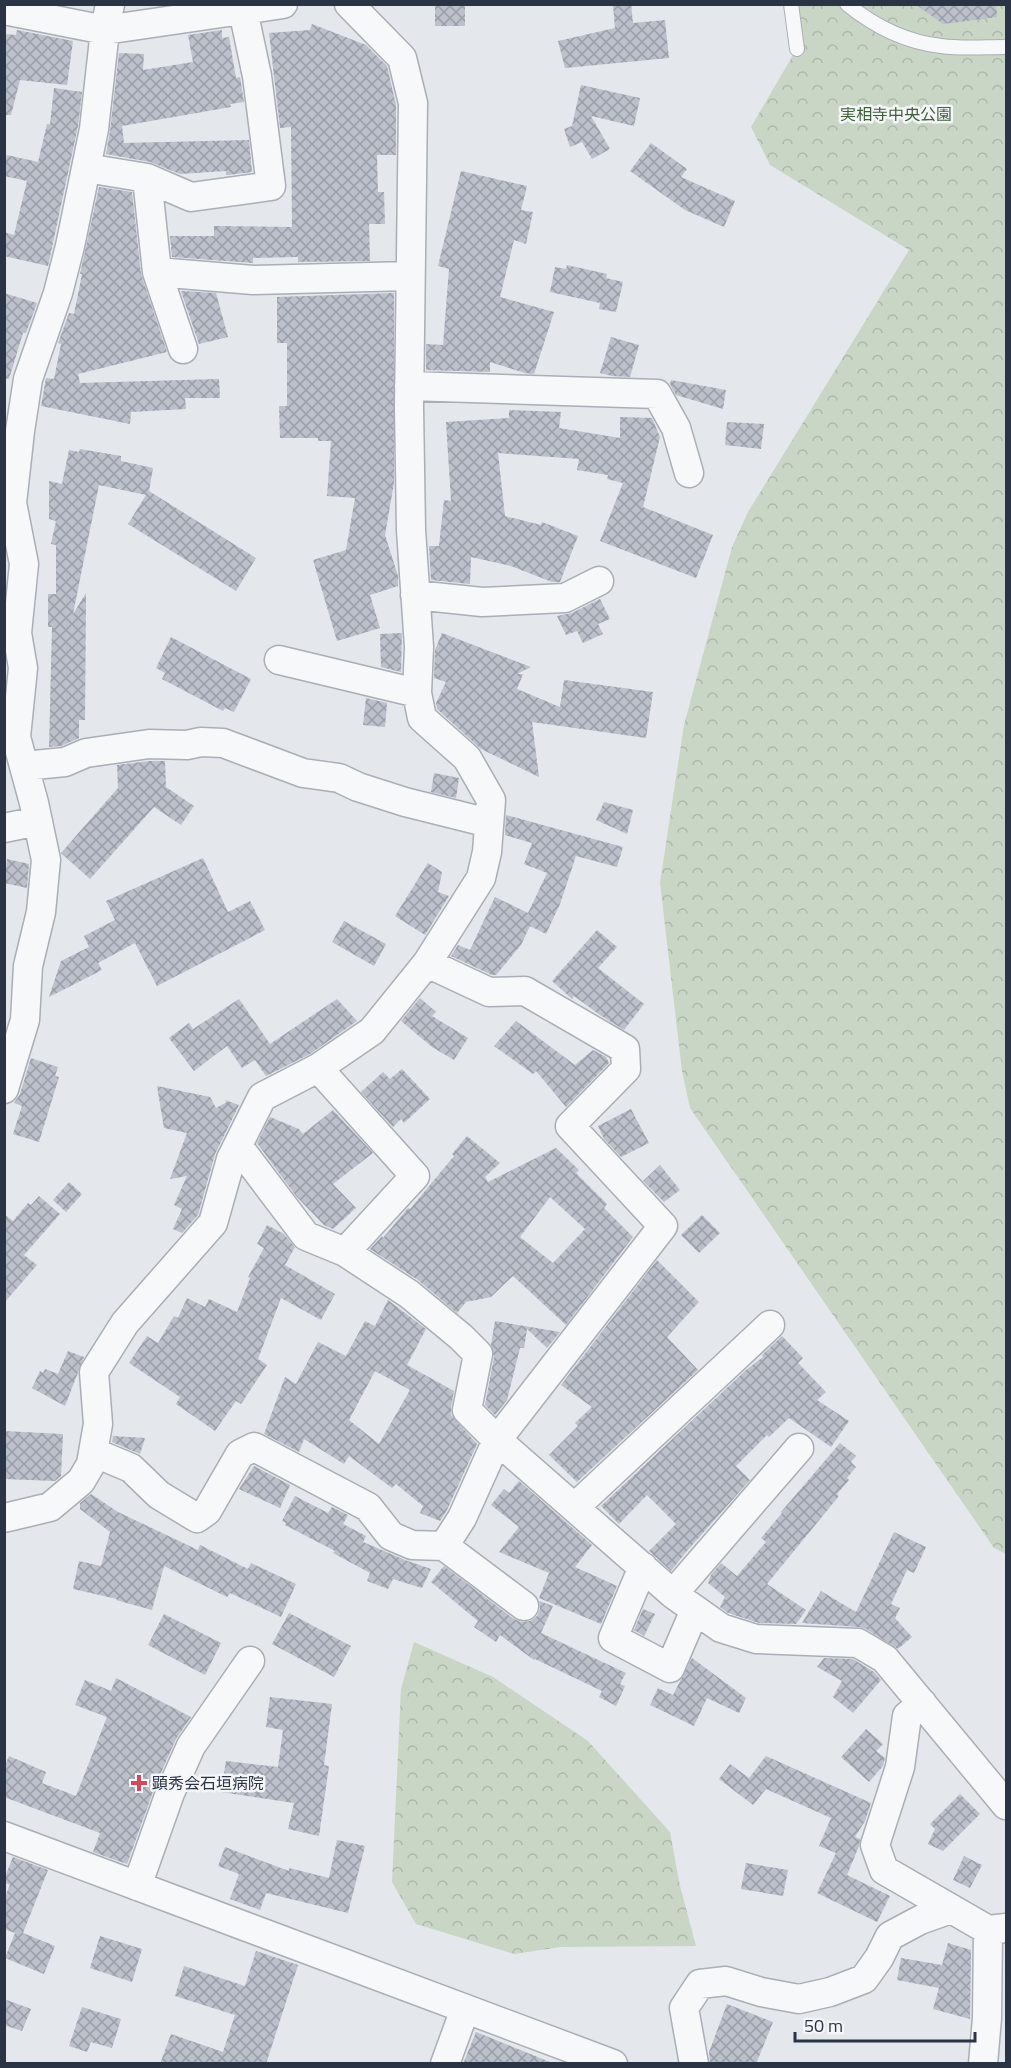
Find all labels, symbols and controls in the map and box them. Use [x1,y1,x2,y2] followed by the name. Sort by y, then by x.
[840,102,952,126] park label: 実相寺中央公園
[152,1771,264,1795] place label: 顕秀会石垣病院
[130,1774,148,1792] marker: 顕秀会石垣病院
[795,2005,975,2043] scale bar
[804,2012,843,2039] text: 50 m

